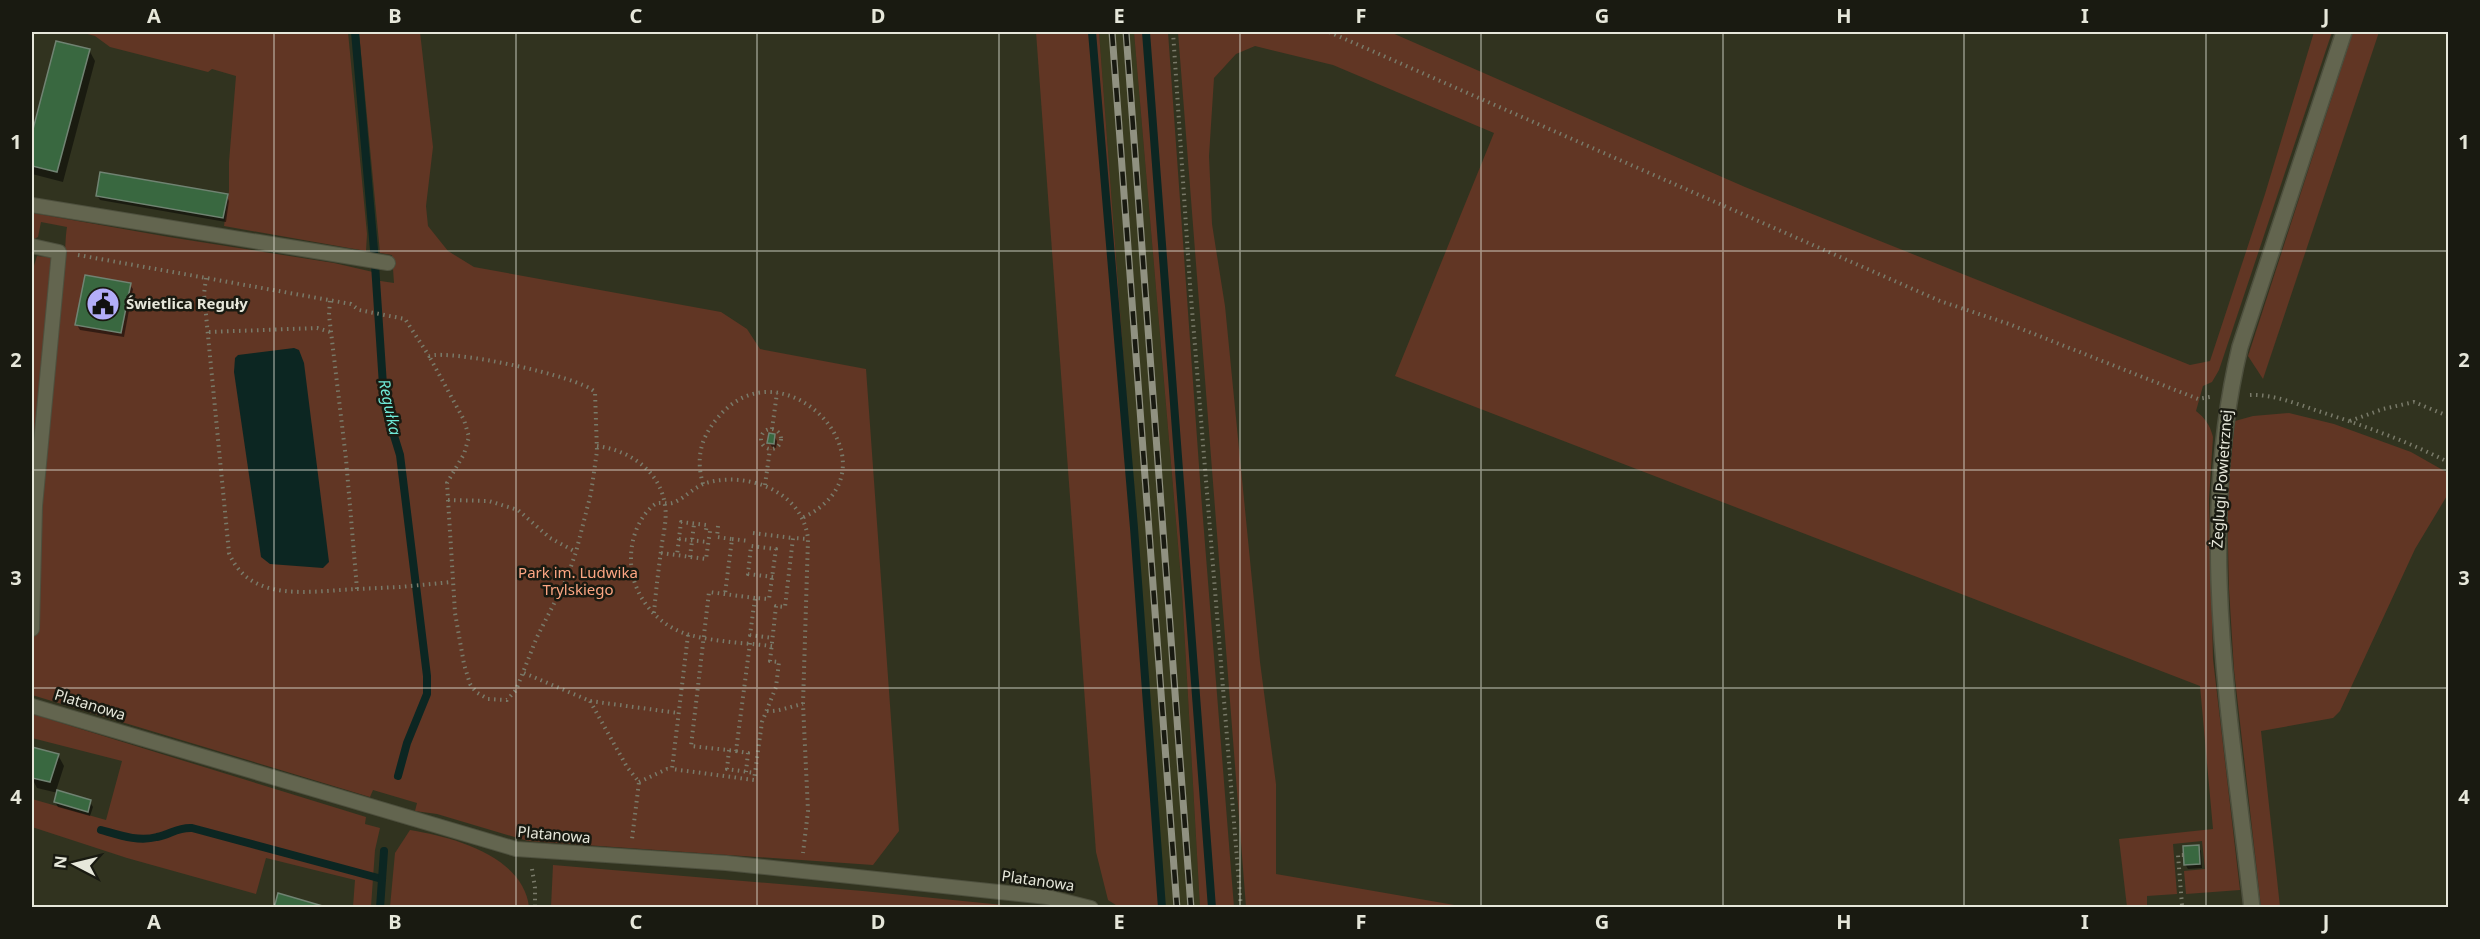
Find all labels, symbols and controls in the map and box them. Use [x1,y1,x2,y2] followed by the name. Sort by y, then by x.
[147,2,161,29] text: A
[388,2,402,29] text: B
[630,2,643,29] text: C
[871,2,885,29] text: D
[1113,2,1125,29] text: E
[1356,2,1366,29] text: F
[1595,2,1609,29] text: G
[1836,2,1852,29] text: H
[2081,2,2089,29] text: I
[2321,2,2329,29] text: J
[10,128,22,155] text: 1
[2458,128,2470,155] text: 1
[85,286,121,322] public building icon: Świetlica Reguły
[126,293,248,313] place label: Świetlica Reguły
[10,346,22,373] text: 2
[2458,346,2470,373] text: 2
[373,377,407,437] water label: Regułka
[2206,409,2236,549] street label: Żeglugi Powietrznej
[518,562,638,599] park label: Park im. Ludwika Trylskiego
[10,564,22,591] text: 3
[2458,564,2470,591] text: 3
[52,684,128,724] street label: Platanowa
[10,783,22,810] text: 4
[2458,783,2470,810] text: 4
[517,821,592,847] street label: Platanowa
[45,834,105,894] north arrow
[48,854,72,870] text: N
[1000,865,1076,895] street label: Platanowa
[147,908,161,935] text: A
[388,908,402,935] text: B
[630,908,643,935] text: C
[871,908,885,935] text: D
[1113,908,1125,935] text: E
[1356,908,1366,935] text: F
[1595,908,1609,935] text: G
[1836,908,1852,935] text: H
[2081,908,2089,935] text: I
[2321,908,2329,935] text: J

